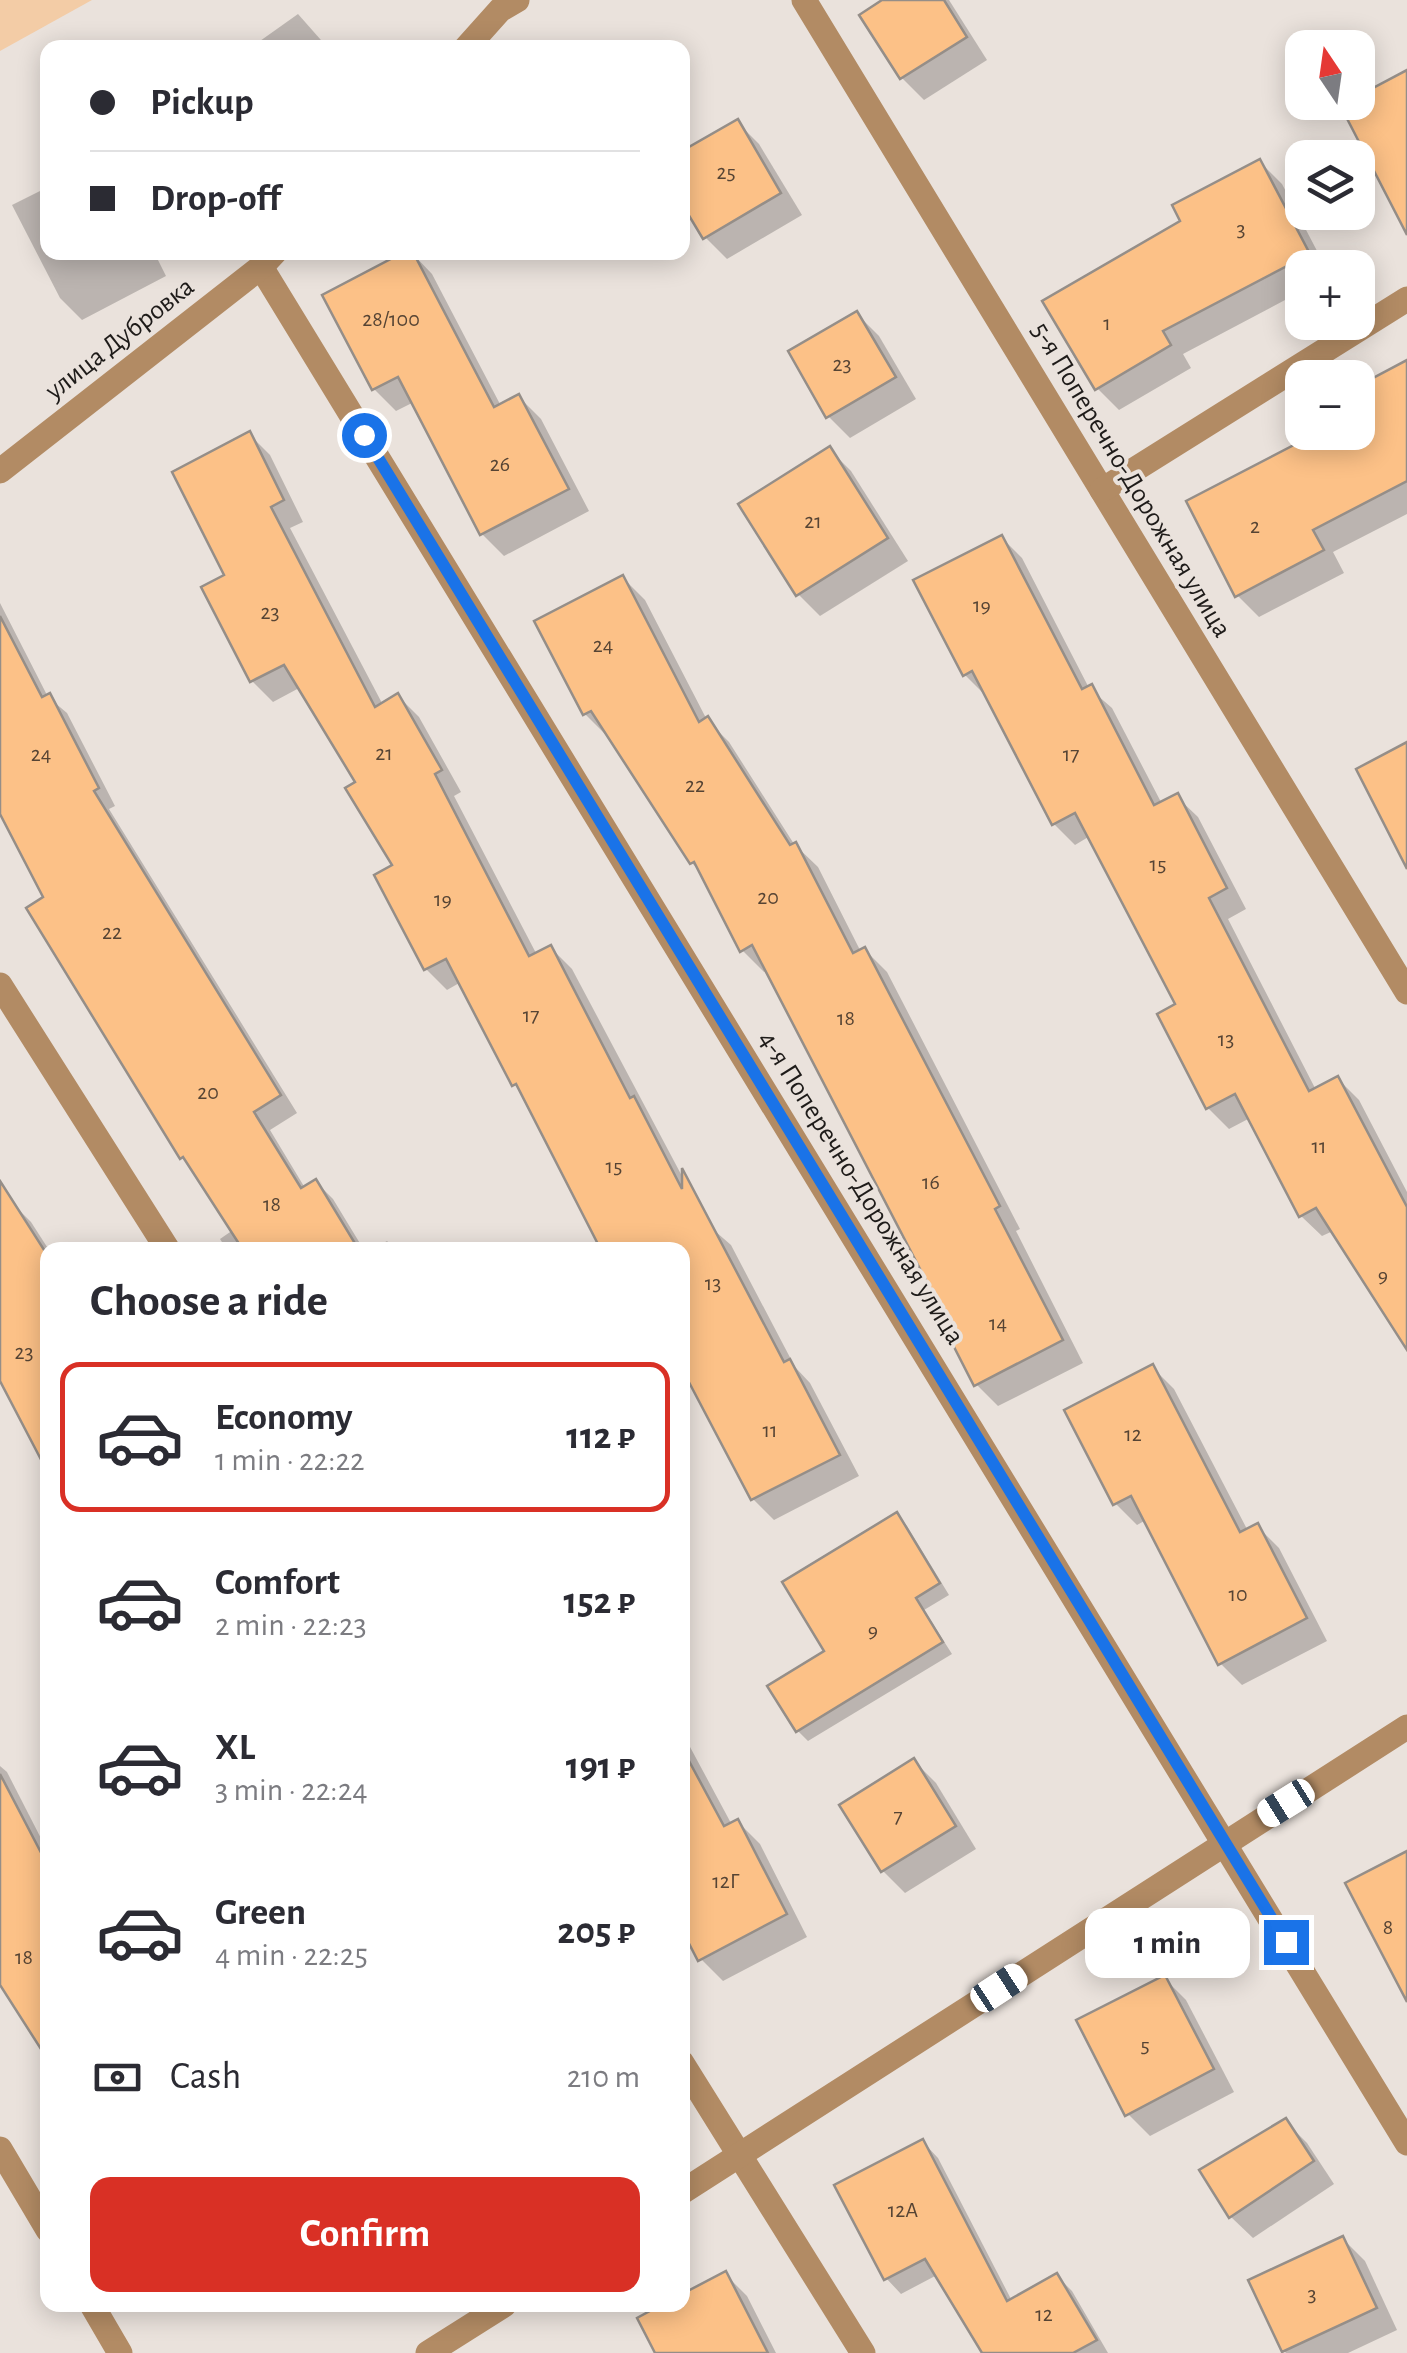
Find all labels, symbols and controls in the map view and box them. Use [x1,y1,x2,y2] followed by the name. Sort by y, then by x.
[1285,30,1375,120] north arrow
[1285,30,1375,450] map controls
[150,84,254,122] text: Pickup
[1285,140,1375,230] button: layers
[716,161,736,183] house number: 25
[150,180,281,218] text: Drop-off
[1236,218,1246,240] house number: 3
[1285,250,1375,340] button: +
[40,272,200,406] street label: улица Дубровка
[362,308,420,330] house number: 28/100
[1103,312,1111,334] house number: 1
[1026,318,1236,643] street label: 5-я Поперечно-Дорожная улица
[832,353,852,375] house number: 23
[1285,360,1375,450] button: −
[342,413,387,458] route start
[490,453,510,475] house number: 26
[804,510,822,532] house number: 21
[1250,515,1260,537] house number: 2
[973,594,991,616] house number: 19
[260,601,280,623] house number: 23
[593,634,613,656] house number: 24
[375,742,393,764] house number: 21
[31,743,51,765] house number: 24
[1063,743,1079,765] house number: 17
[685,774,705,796] house number: 22
[1150,853,1166,875] house number: 15
[757,886,779,908] house number: 20
[434,888,452,910] house number: 19
[102,921,122,943] house number: 22
[523,1004,539,1026] house number: 17
[837,1007,855,1029] house number: 18
[753,1026,969,1350] street label: 4-я Поперечно-Дорожная улица
[1218,1028,1234,1050] house number: 13
[197,1081,219,1103] house number: 20
[1311,1135,1327,1157] house number: 11
[606,1155,622,1177] house number: 15
[922,1171,940,1193] house number: 16
[263,1193,281,1215] house number: 18
[1378,1264,1388,1286] house number: 9
[705,1272,721,1294] house number: 13
[90,1279,328,1324] text: Choose a ride
[989,1312,1007,1334] house number: 14
[14,1341,34,1363] house number: 23
[95,1392,185,1482] icon: car
[215,1399,353,1437] text: Economy
[566,1418,635,1456] text: 112 ₽
[762,1419,778,1441] house number: 11
[1124,1423,1142,1445] house number: 12
[215,1444,365,1476] text: 1 min · 22:22
[95,1557,185,1647] icon: car
[215,1564,340,1602] text: Comfort
[563,1583,635,1621] text: 152 ₽
[1228,1583,1248,1605] house number: 10
[215,1609,367,1641] text: 2 min · 22:23
[868,1619,878,1641] house number: 9
[95,1722,185,1812] icon: car
[215,1729,255,1767] text: XL
[566,1748,635,1786] text: 191 ₽
[215,1774,368,1806] text: 3 min · 22:24
[1253,1774,1319,1832] car
[893,1805,903,1827] house number: 7
[712,1870,740,1892] house number: 12Г
[95,1887,185,1977] icon: car
[215,1894,306,1932] text: Green
[1086,1907,1251,1977] callout: 1 min
[557,1913,635,1951] text: 205 ₽
[1383,1916,1393,1938] house number: 8
[1264,1920,1309,1965] route end
[1134,1927,1201,1959] text: 1 min
[215,1939,368,1971] text: 4 min · 22:25
[15,1946,33,1968] house number: 18
[966,1959,1032,2017] car
[1140,2034,1150,2056] house number: 5
[90,2050,145,2105] icon: cash
[170,2058,241,2096] text: Cash
[567,2061,640,2093] text: 210 m
[90,2177,640,2292] button: Confirm
[888,2199,918,2221] house number: 12А
[1307,2283,1317,2305] house number: 3
[1035,2303,1053,2325] house number: 12

